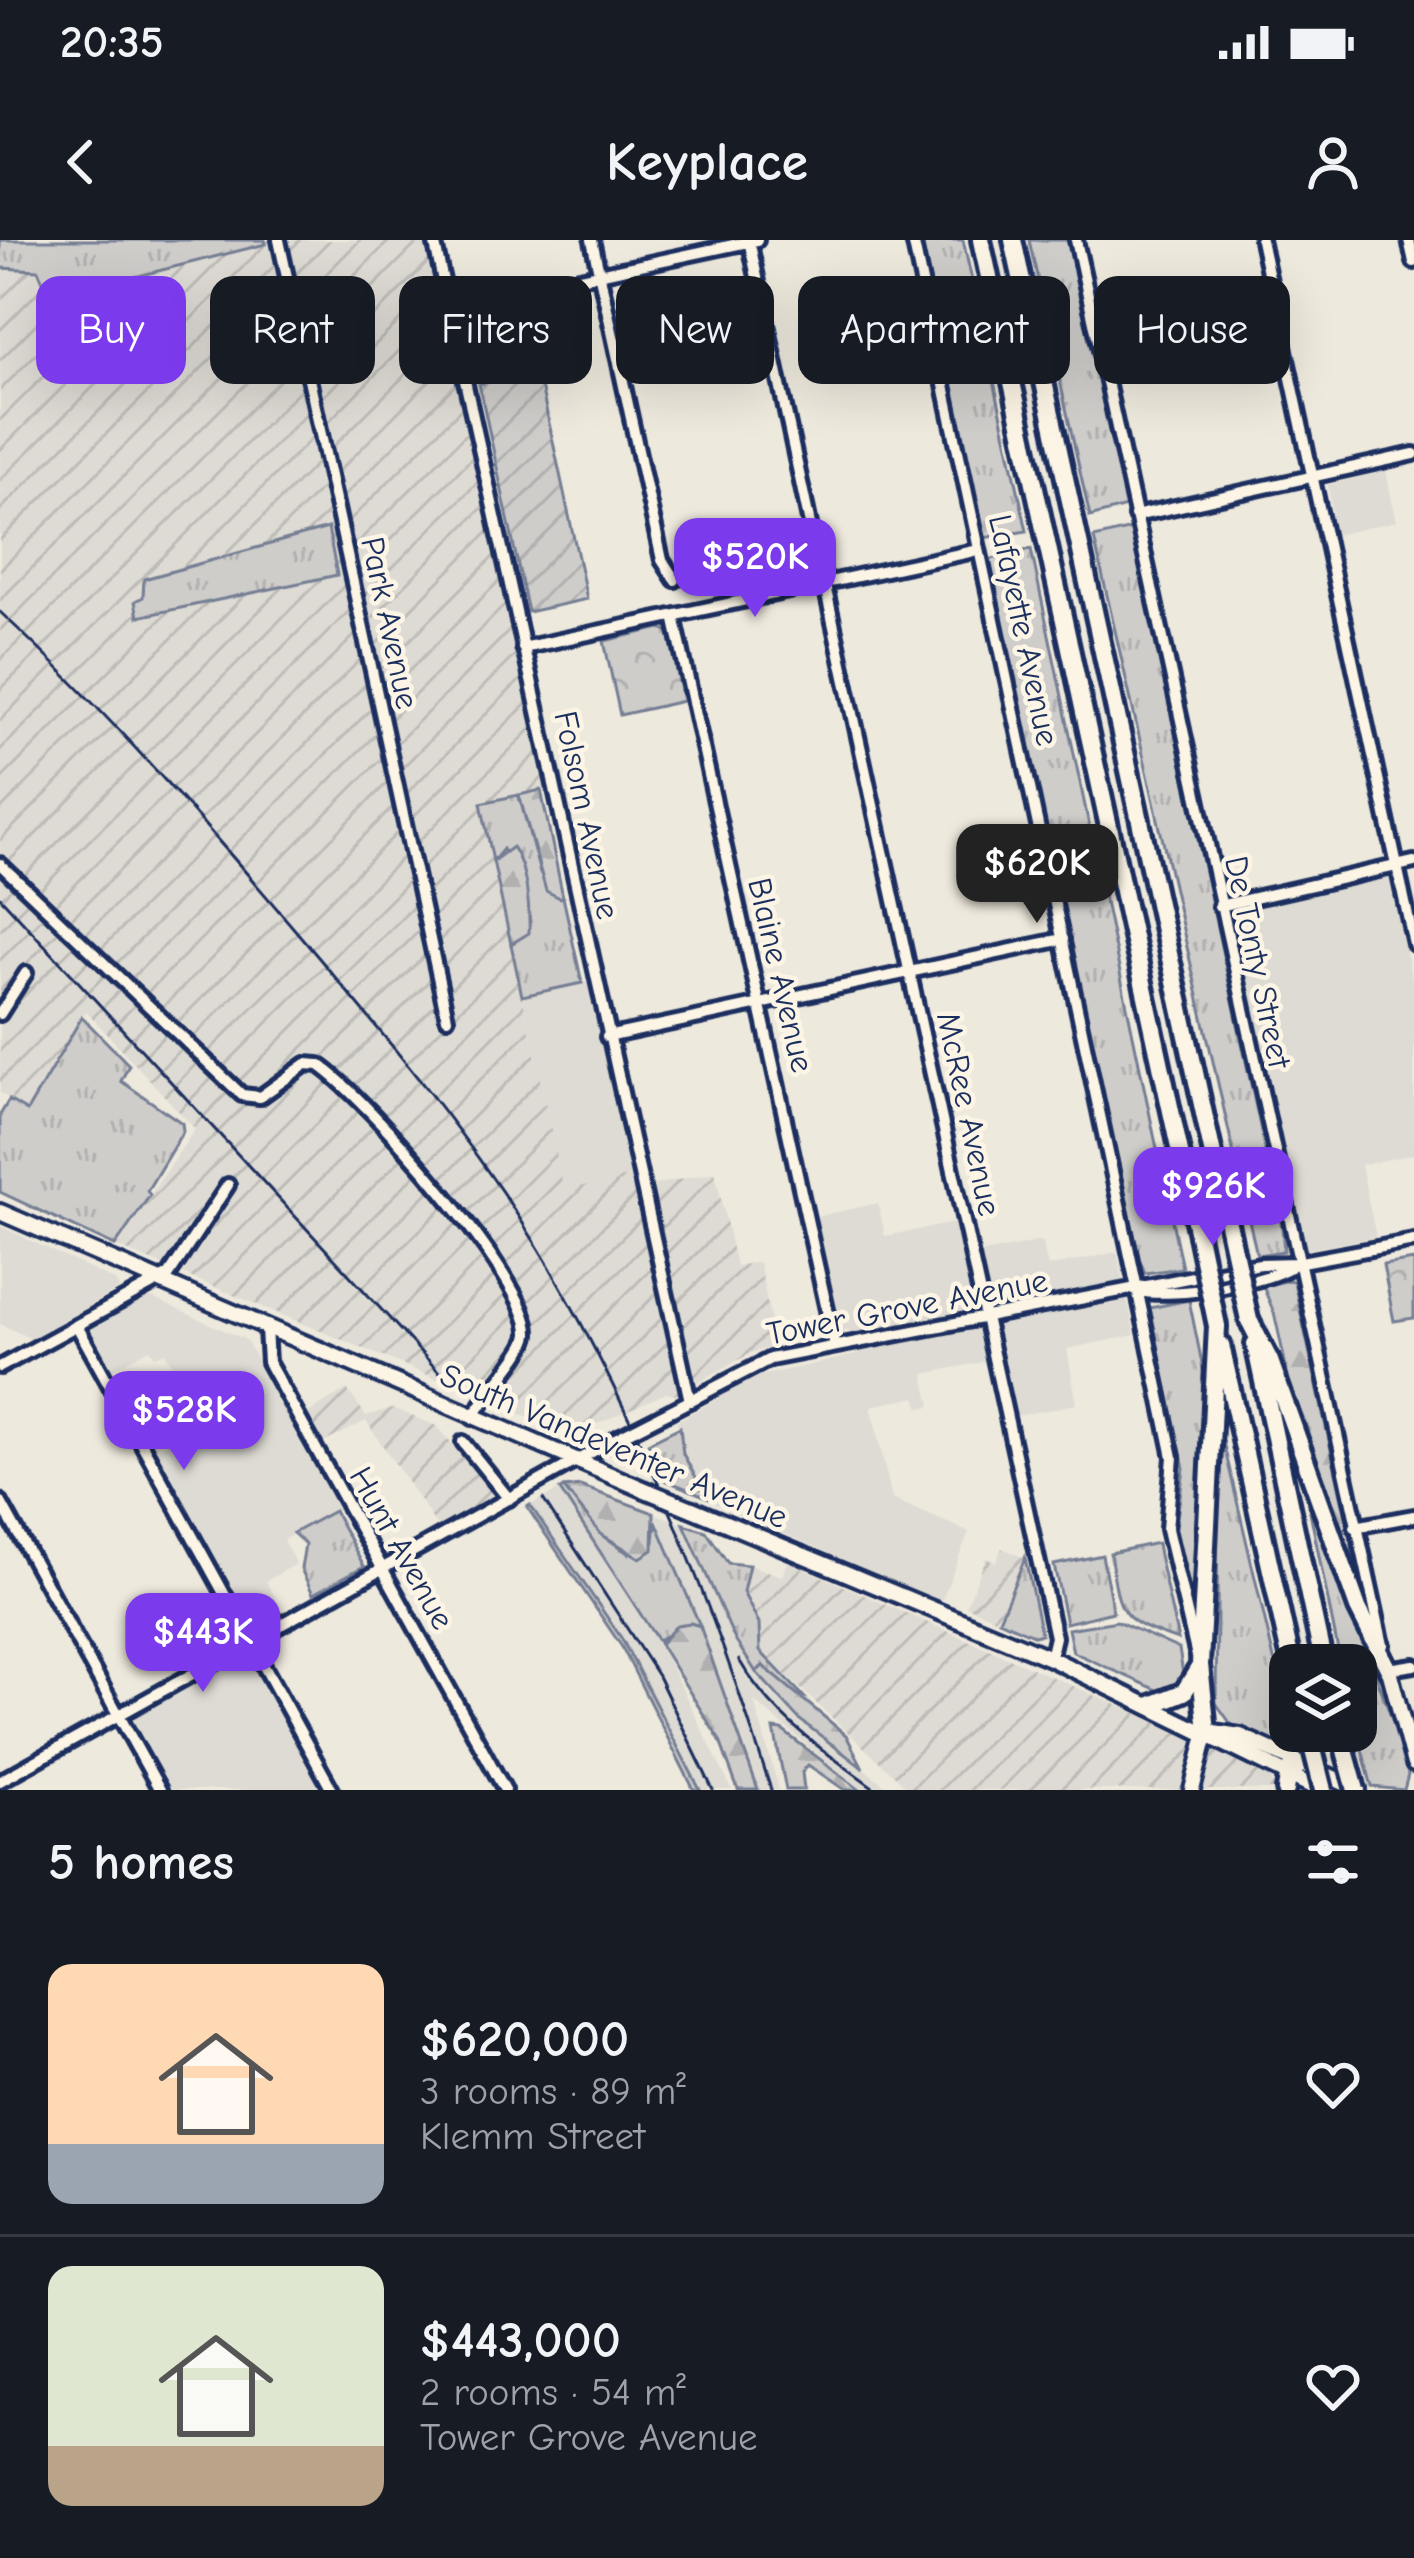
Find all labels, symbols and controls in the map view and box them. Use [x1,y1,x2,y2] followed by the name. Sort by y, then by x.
[60,16,164,68] text: 20:35
[48,129,114,195] icon: back
[1300,129,1366,195] icon: person
[606,131,808,194] text: Keyplace
[36,276,186,384] chip: Buy
[210,276,375,384] chip: Rent
[399,276,592,384] chip: Filters
[616,276,774,384] chip: New
[798,276,1070,384] chip: Apartment
[1094,276,1290,384] chip: House
[981,511,1067,749] street label: Lafayette Avenue
[671,518,839,620] pin: $520K
[353,534,427,712] street label: Park Avenue
[701,534,809,579] text: $520K
[546,707,628,923] street label: Folsom Avenue
[953,824,1121,926] pin: $620K
[983,840,1091,885] text: $620K
[1217,852,1299,1073] street label: De Tonty Street
[740,874,822,1076] street label: Blaine Avenue
[929,1009,1009,1219] street label: McRee Avenue
[1129,1147,1297,1249] pin: $926K
[1160,1163,1266,1208] text: $926K
[763,1261,1051,1353] street label: Tower Grove Avenue
[435,1356,793,1536] street label: South Vandeventer Avenue
[100,1371,268,1473] pin: $528K
[131,1387,237,1432] text: $528K
[342,1460,462,1636] street label: Hunt Avenue
[119,1593,287,1695] pin: $443K
[152,1609,254,1654] text: $443K
[1269,1644,1377,1752] map controls
[1269,1644,1377,1752] button: layers
[1300,1829,1366,1895] icon: filters
[48,1833,234,1892] text: 5 homes
[420,2010,629,2069] text: $620,000
[144,2012,288,2156] icon: home
[1300,2051,1366,2117] icon: heart
[420,2069,686,2114] text: 3 rooms · 89 m²
[420,2114,645,2159] text: Klemm Street
[420,2311,621,2370] text: $443,000
[144,2314,288,2458] icon: home
[1300,2353,1366,2419] icon: heart
[420,2370,686,2415] text: 2 rooms · 54 m²
[420,2415,758,2460] text: Tower Grove Avenue

